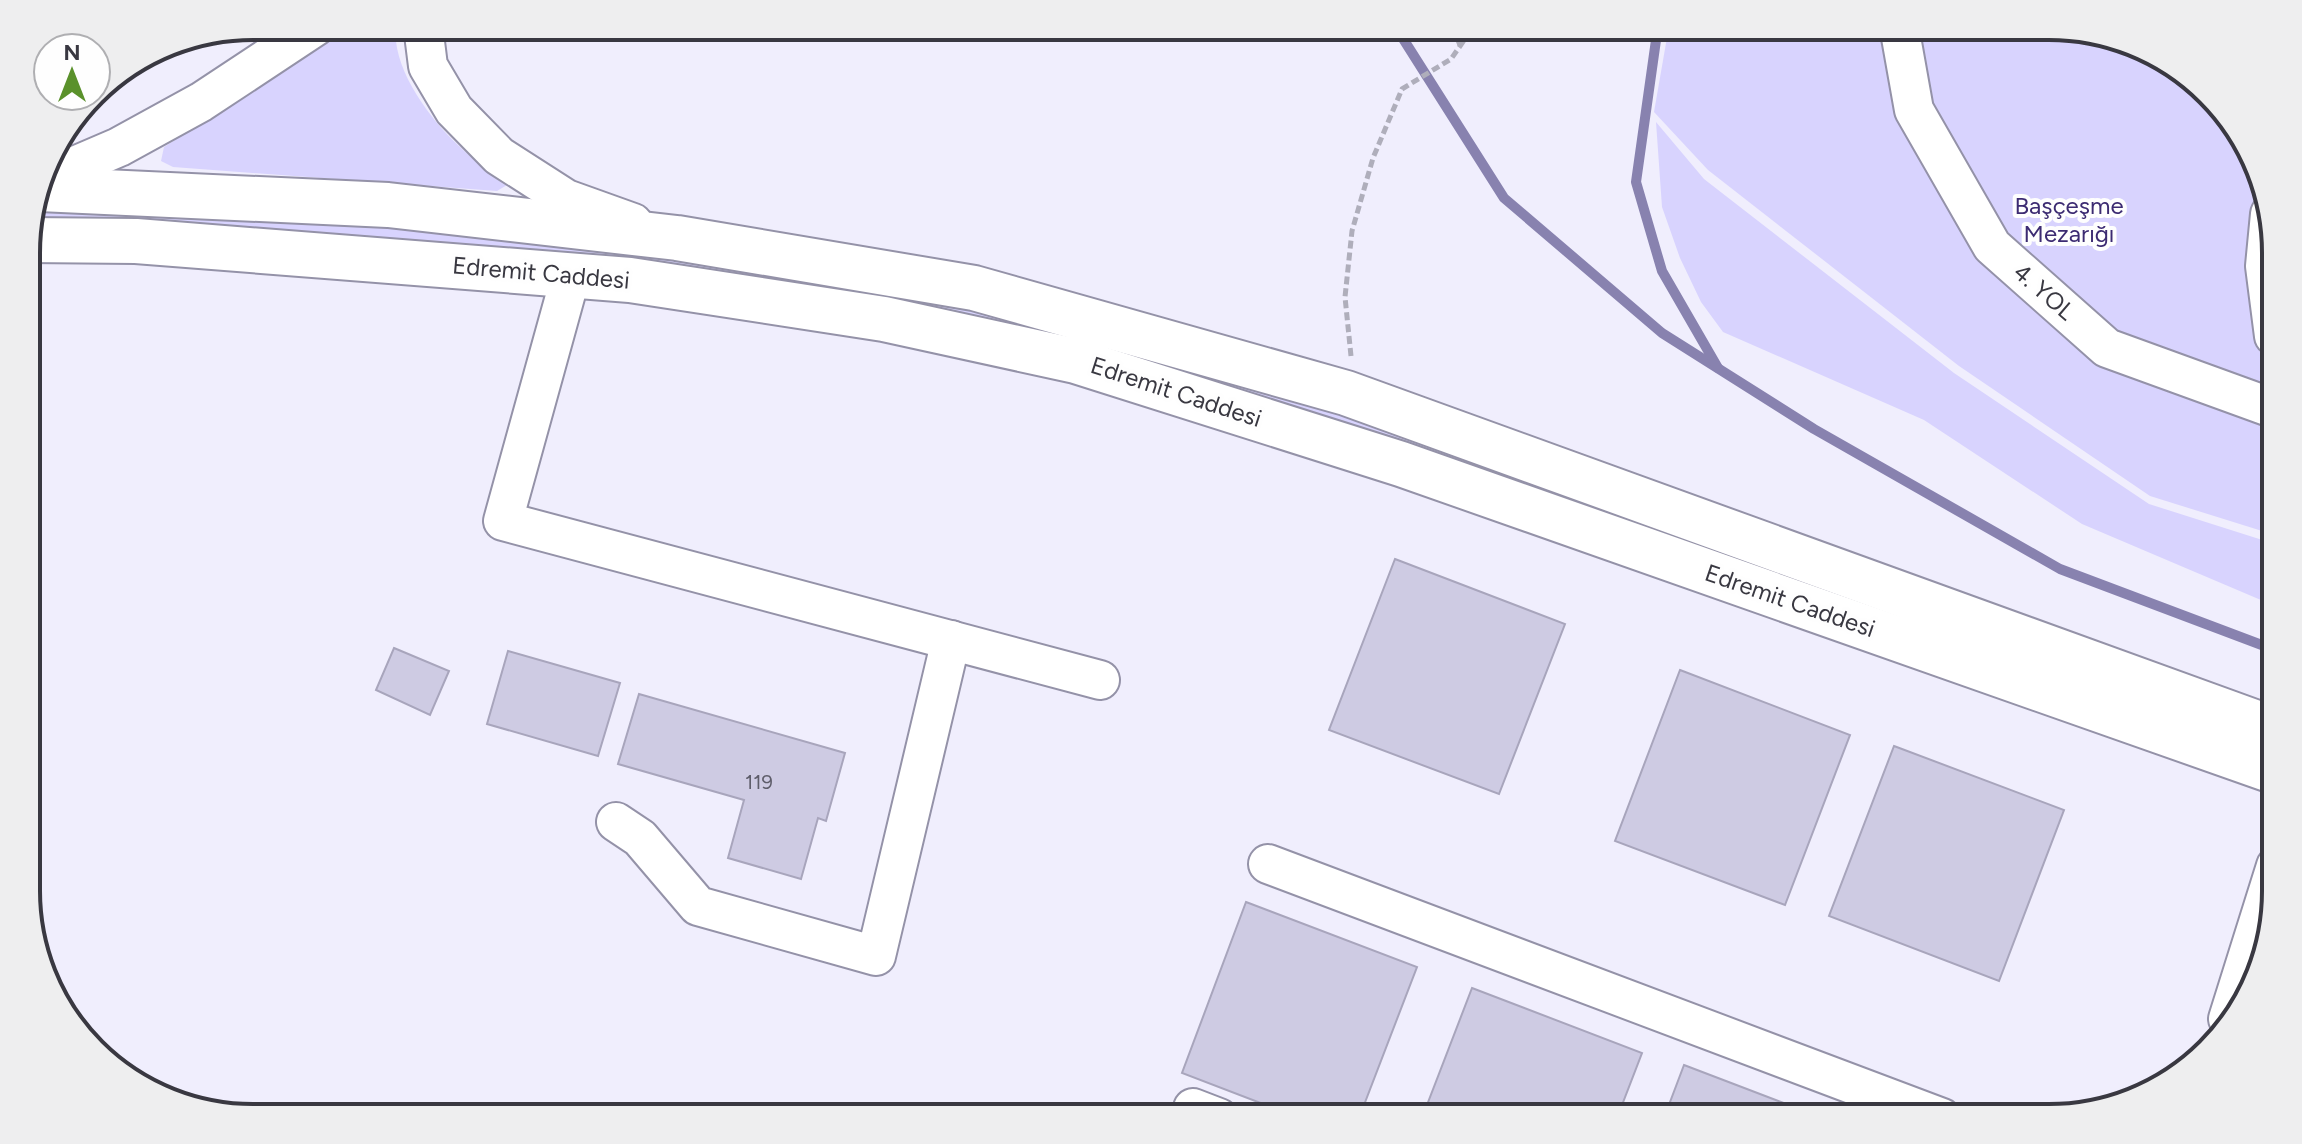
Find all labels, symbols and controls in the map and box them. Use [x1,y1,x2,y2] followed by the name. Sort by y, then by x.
[32,32,112,112] north arrow
[63,39,81,66] text: N
[2014,191,2124,248] park label: Başçeşme Mezarığı
[451,250,631,295] street label: Edremit Caddesi
[2008,257,2081,326] street label: 4. YOL
[1087,350,1265,433] street label: Edremit Caddesi
[1701,558,1879,643] street label: Edremit Caddesi
[745,770,773,794] house number: 119

